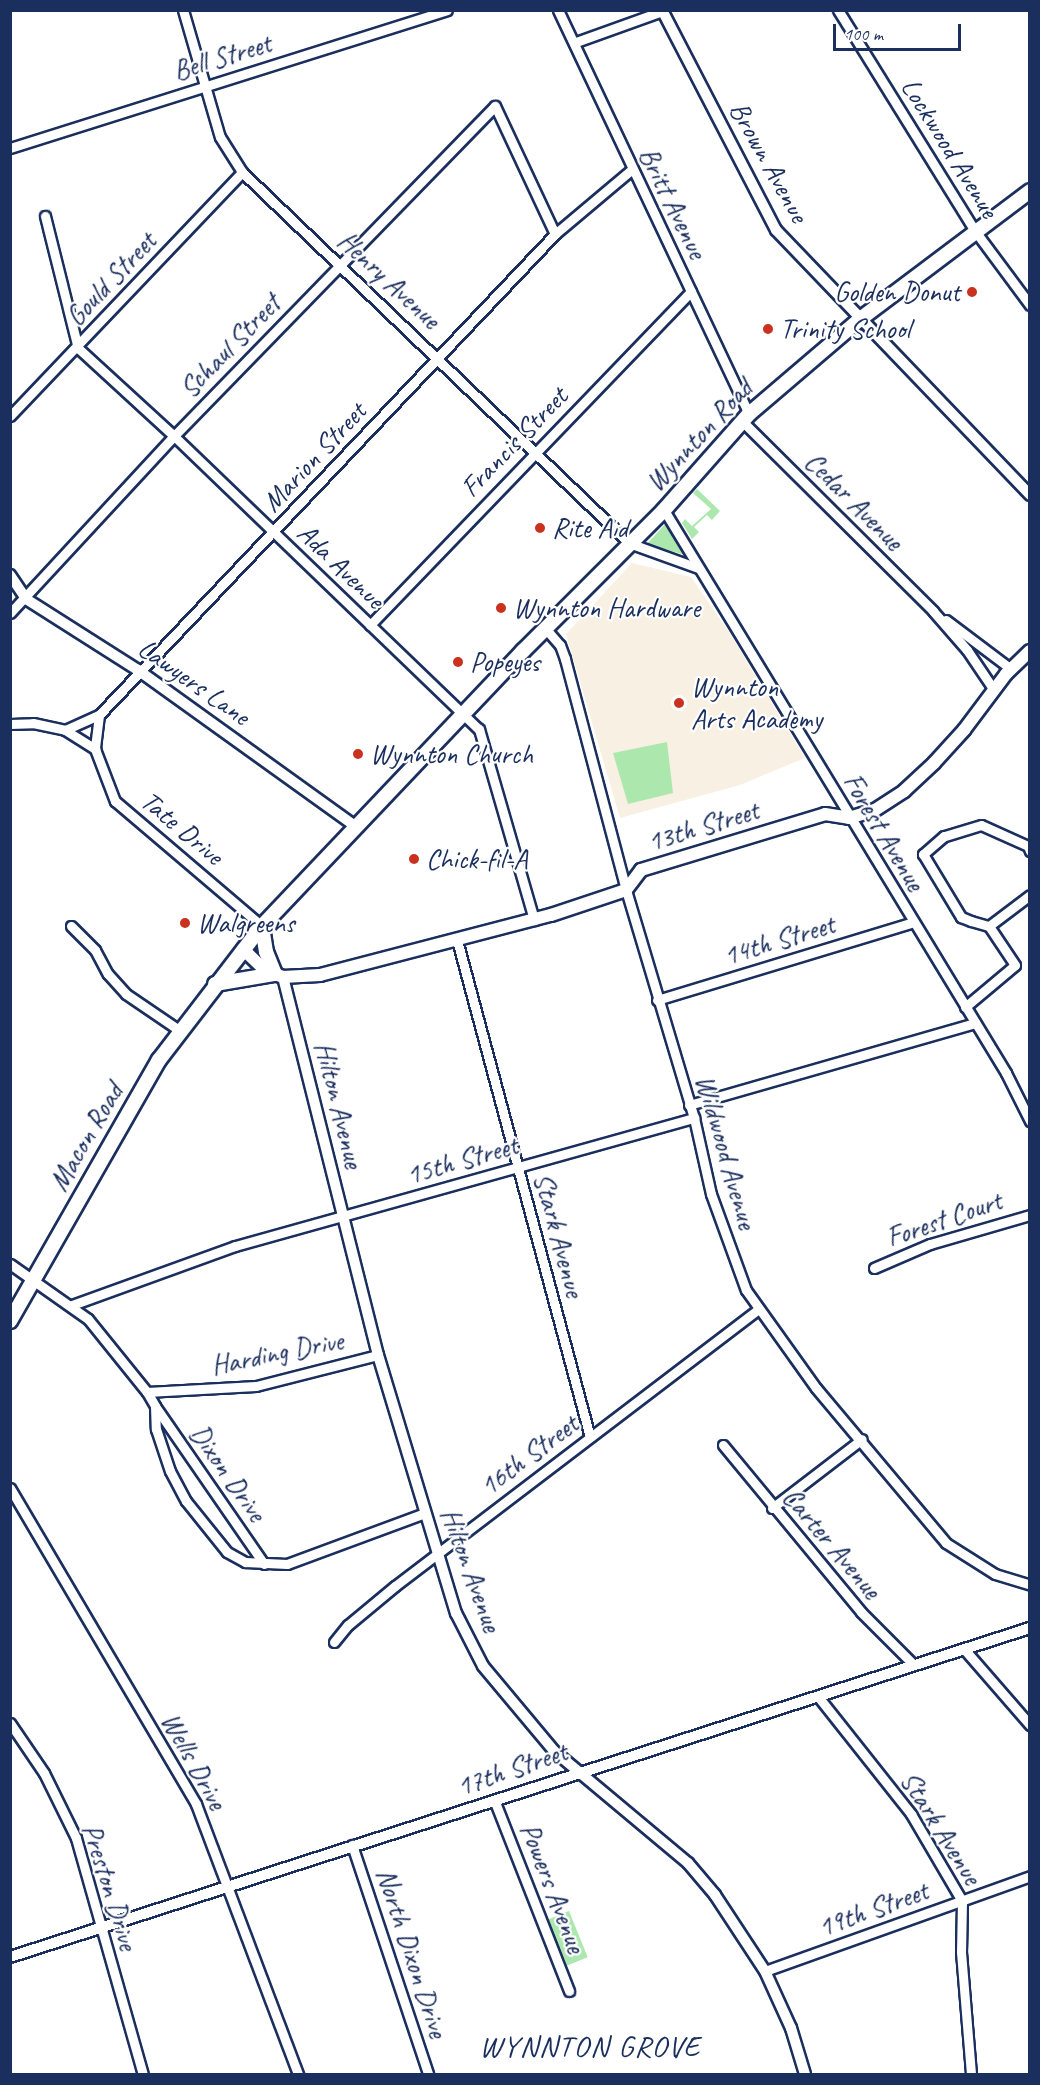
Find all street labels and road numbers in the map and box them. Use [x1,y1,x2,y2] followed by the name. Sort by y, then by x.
[169,26,275,88] street label: Bell Street
[894,72,1006,224] street label: Lockwood Avenue
[722,96,816,228] street label: Brown Avenue
[632,142,714,264] street label: Britt Avenue
[331,224,447,336] street label: Henry Avenue
[59,225,163,333] street label: Gould Street
[172,287,288,405] street label: Schaul Street
[639,372,759,498] street label: Wynnton Road
[453,380,575,504] street label: Francis Street
[255,395,373,519] street label: Marion Street
[798,445,910,557] street label: Cedar Avenue
[290,516,392,616] street label: Ada Avenue
[131,631,257,733] street label: Lawyers Lane
[836,767,932,897] street label: Forest Avenue
[134,784,230,872] street label: Tate Drive
[643,793,763,859] street label: 13th Street
[719,907,839,973] street label: 14th Street
[307,1038,371,1172] street label: Hilton Avenue
[688,1071,764,1233] street label: Wildwood Avenue
[42,1077,130,1197] street label: Macon Road
[402,1128,522,1192] street label: 15th Street
[526,1169,592,1301] street label: Stark Avenue
[882,1184,1006,1254] street label: Forest Court
[208,1324,346,1382] street label: Harding Drive
[473,1407,585,1503] street label: 16th Street
[182,1418,274,1528] street label: Dixon Drive
[776,1480,888,1606] street label: Carter Avenue
[433,1504,509,1636] street label: Hilton Avenue
[154,1707,234,1815] street label: Wells Drive
[452,1734,572,1804] street label: 17th Street
[893,1765,989,1891] street label: Stark Avenue
[513,1818,593,1958] street label: Powers Avenue
[75,1820,145,1954] street label: Preston Drive
[369,1864,455,2042] street label: North Dixon Drive
[813,1874,933,1944] street label: 19th Street

